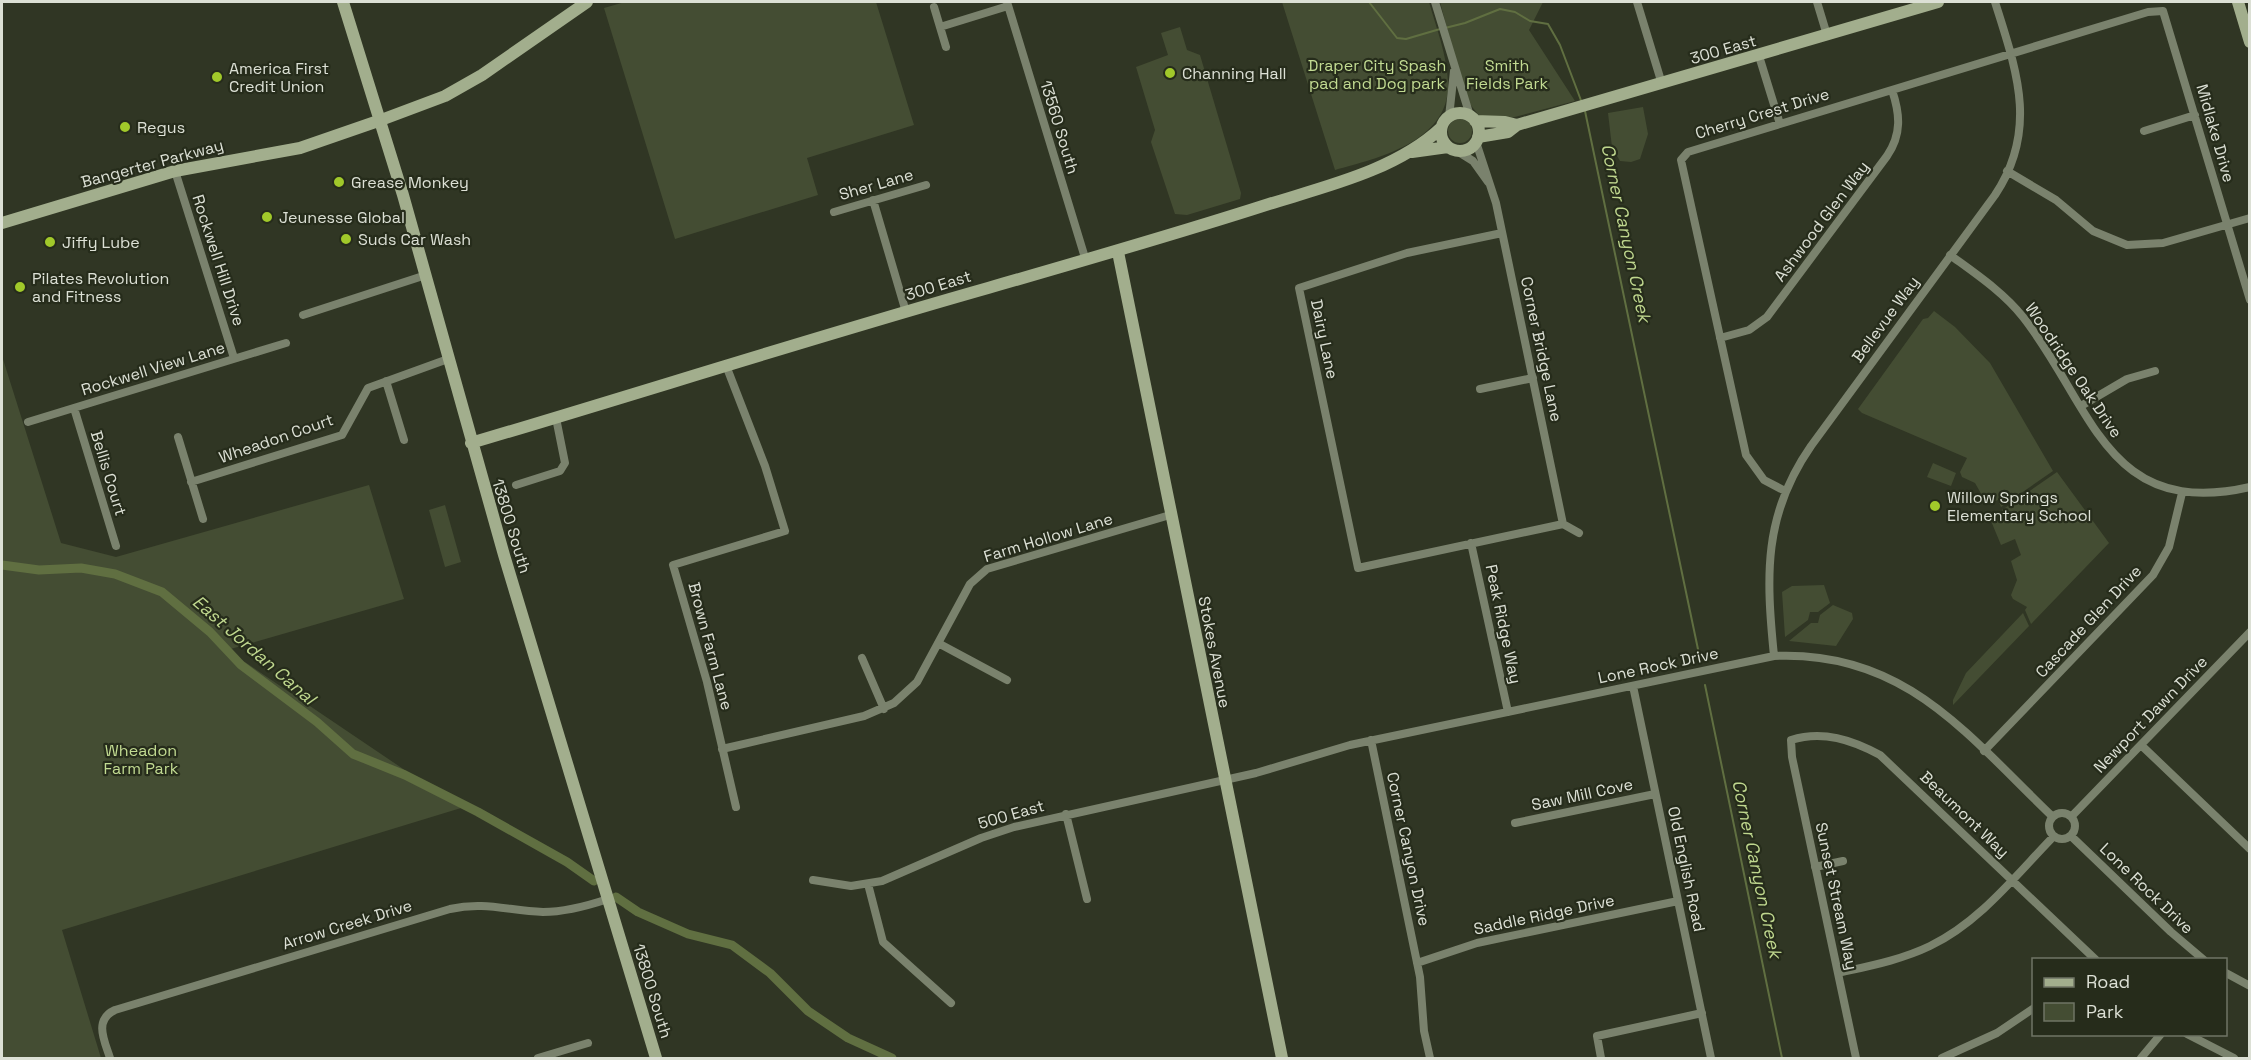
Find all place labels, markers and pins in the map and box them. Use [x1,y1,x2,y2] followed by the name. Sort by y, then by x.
[229,58,329,97] place label: America First Credit Union
[1182,63,1287,84] place label: Channing Hall
[1163,66,1177,80] marker: Channing Hall
[210,70,224,84] marker: America First Credit Union
[137,117,185,138] place label: Regus
[118,120,132,134] marker: Regus
[351,172,469,193] place label: Grease Monkey
[332,175,346,189] marker: Grease Monkey
[279,207,405,228] place label: Jeunesse Global
[260,210,274,224] marker: Jeunesse Global
[358,229,471,250] place label: Suds Car Wash
[62,232,140,253] place label: Jiffy Lube
[339,232,353,246] marker: Suds Car Wash
[43,235,57,249] marker: Jiffy Lube
[32,268,169,307] place label: Pilates Revolution and Fitness
[13,280,27,294] marker: Pilates Revolution and Fitness
[1947,487,2092,526] place label: Willow Springs Elementary School
[1928,499,1942,513] marker: Willow Springs Elementary School

